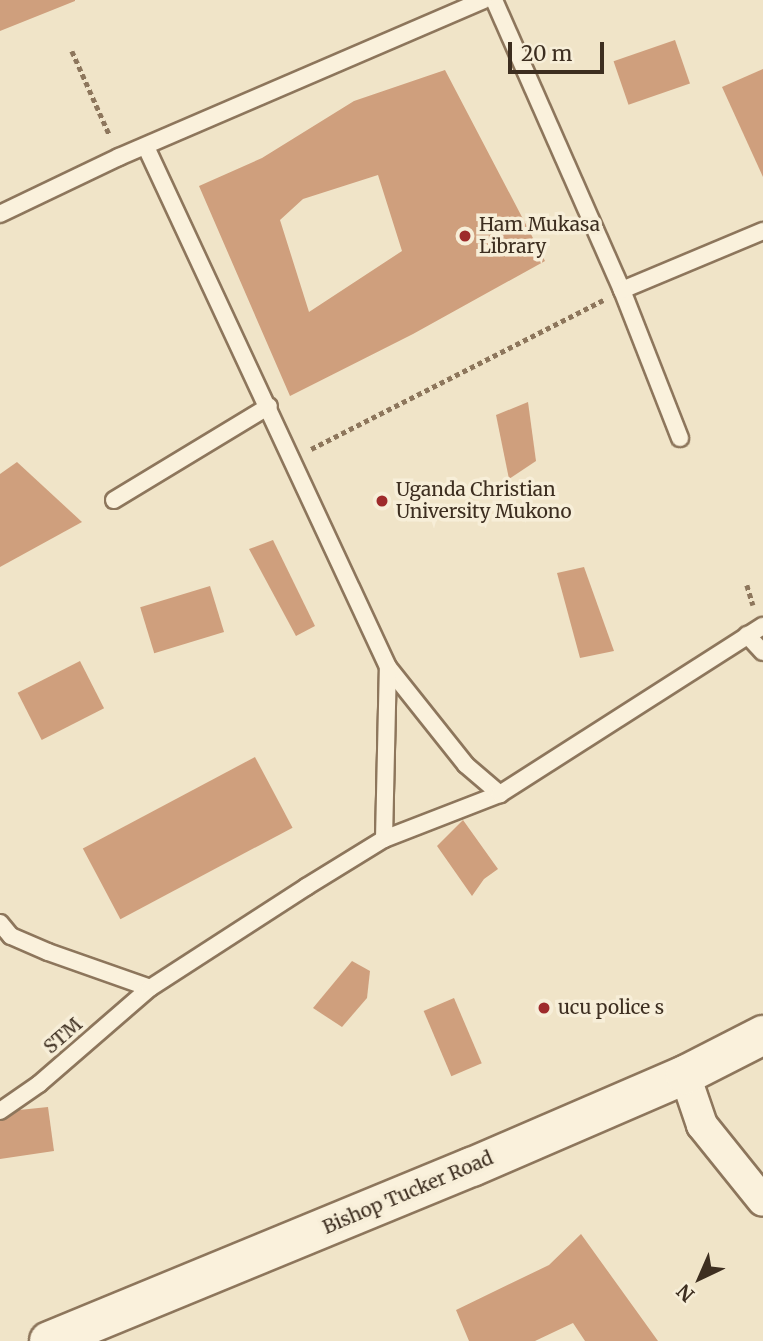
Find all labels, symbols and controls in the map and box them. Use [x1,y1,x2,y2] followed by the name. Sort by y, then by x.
[511,28,607,72] scale bar
[521,40,572,67] text: 20 m
[479,214,600,258] place label: Ham Mukasa Library
[457,228,473,244] marker: Ham Mukasa Library
[396,479,571,523] place label: Uganda Christian University Mukono
[374,493,390,509] marker: Uganda Christian University Mukono
[558,997,664,1019] place label: ucu police s
[536,1000,552,1016] marker: ucu police s
[39,1013,87,1059] street label: STM
[319,1147,497,1239] street label: Bishop Tucker Road
[665,1243,735,1313] north arrow
[672,1279,699,1307] text: N

